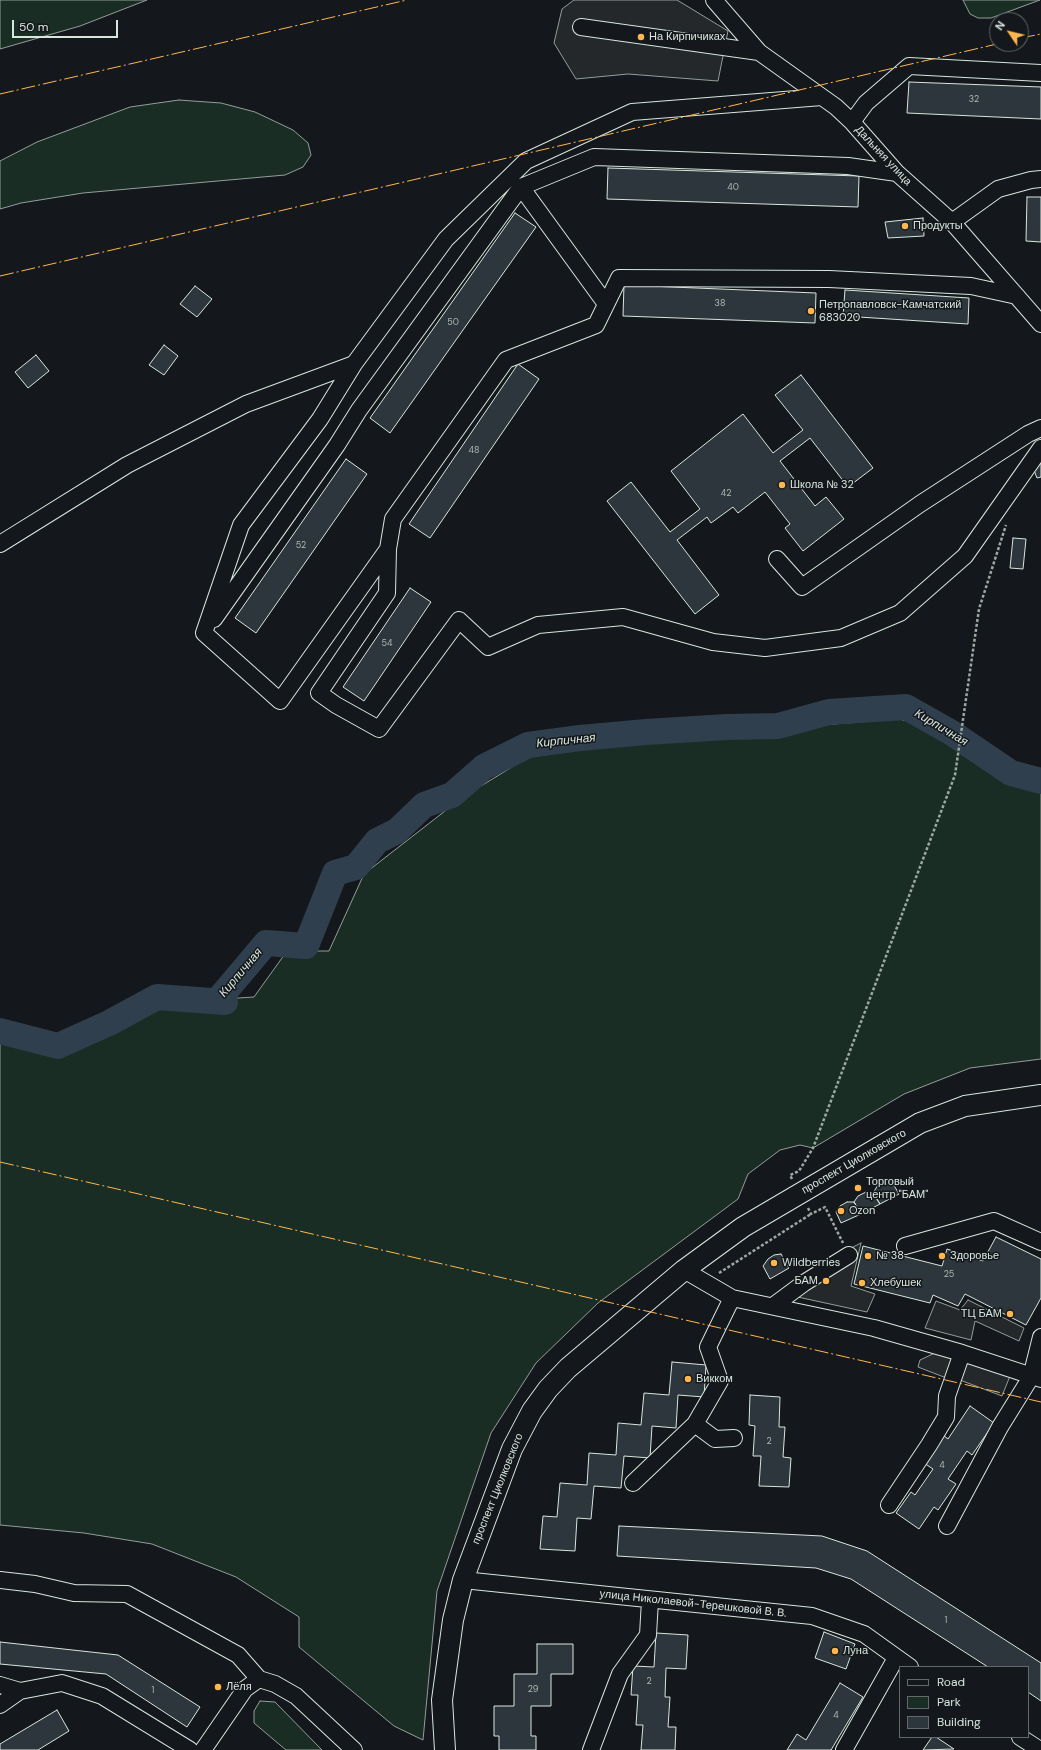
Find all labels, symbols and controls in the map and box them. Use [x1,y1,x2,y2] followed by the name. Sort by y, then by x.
[14,12,120,38] scale bar
[989,12,1029,52] north arrow
[992,18,1008,33] text: N
[19,19,48,35] text: 50 m
[649,30,725,44] place label: На Кирпичиках
[636,32,646,42] marker: На Кирпичиках
[969,95,979,105] house number: 32
[852,123,914,189] street label: Дальняя улица
[727,183,739,193] house number: 40
[913,219,963,233] place label: Продукты
[900,221,910,231] marker: Продукты
[819,298,961,324] place label: Петропавловск-Камчатский 683020
[715,299,725,309] house number: 38
[806,306,816,316] marker: Петропавловск-Камчатский 683020
[447,318,459,328] house number: 50
[469,446,479,456] house number: 48
[790,478,854,492] place label: Школа № 32
[777,480,787,490] marker: Школа № 32
[721,489,731,499] house number: 42
[296,541,306,551] house number: 52
[382,639,392,649] house number: 54
[912,706,970,750] water label: Кирпичная
[536,731,596,751] water label: Кирпичная
[216,946,266,1000] water label: Кирпичная
[799,1127,909,1197] street label: проспект Циолковского
[866,1175,928,1201] place label: Торговый центр "БАМ"
[853,1183,863,1193] marker: Торговый центр "БАМ"
[849,1204,875,1218] place label: Ozon
[836,1206,846,1216] marker: Ozon
[876,1249,904,1263] place label: № 38
[950,1249,999,1263] place label: Здоровье
[863,1251,873,1261] marker: № 38
[937,1251,947,1261] marker: Здоровье
[782,1256,840,1270] place label: Wildberries
[769,1258,779,1268] marker: Wildberries
[944,1270,954,1280] house number: 25
[795,1274,818,1288] place label: БАМ
[821,1276,831,1286] marker: БАМ
[870,1276,921,1290] place label: Хлебушек
[857,1278,867,1288] marker: Хлебушек
[961,1307,1002,1321] place label: ТЦ БАМ
[1005,1309,1015,1319] marker: ТЦ БАМ
[696,1372,733,1386] place label: Викком
[683,1374,693,1384] marker: Викком
[470,1432,526,1546] street label: проспект Циолковского
[766,1437,772,1447] house number: 2
[939,1461,945,1471] house number: 4
[599,1588,787,1620] street label: улица Николаевой-Терешковой В. В.
[945,1616,947,1626] house number: 1
[843,1644,868,1658] place label: Луна
[830,1646,840,1656] marker: Луна
[899,1666,1029,1738] legend
[937,1674,965,1690] text: Road
[646,1677,652,1687] house number: 2
[226,1680,252,1694] place label: Лёля
[213,1682,223,1692] marker: Лёля
[528,1685,538,1695] house number: 29
[152,1686,154,1696] house number: 1
[937,1694,961,1710] text: Park
[833,1711,839,1721] house number: 4
[937,1714,981,1730] text: Building

